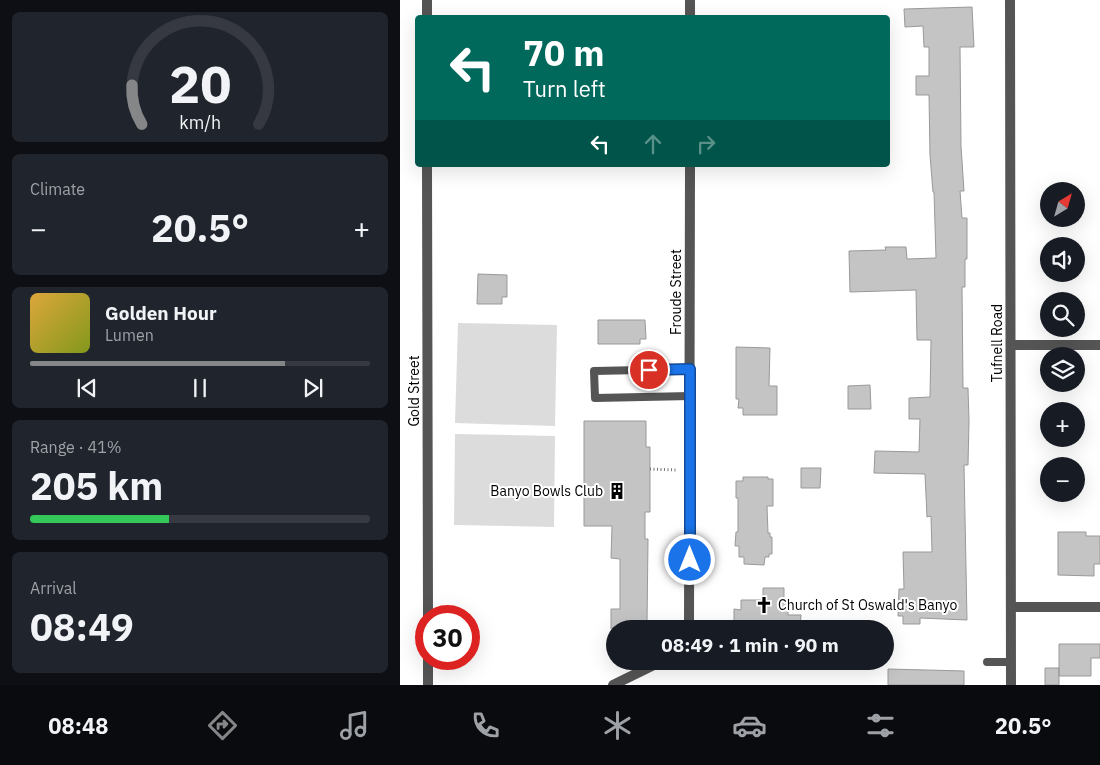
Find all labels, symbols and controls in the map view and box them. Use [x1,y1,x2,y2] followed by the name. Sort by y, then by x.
[523,30,605,76] text: 70 m
[440,35,505,100] icon: left
[169,50,231,117] text: 20
[523,74,606,103] text: Turn left
[179,111,221,134] text: km/h
[586,130,614,158] icon: left
[639,130,667,158] icon: ahead
[692,130,720,158] icon: right
[30,179,85,199] text: Climate
[1040,182,1085,228] north arrow
[1040,182,1085,502] map controls
[151,203,249,252] text: 20.5°
[30,210,47,247] text: −
[353,210,370,247] text: +
[1040,237,1085,282] button: sound
[667,249,685,335] street label: Froude Street
[1040,292,1085,337] button: search
[105,301,217,325] text: Golden Hour
[988,304,1006,382] street label: Tufnell Road
[105,325,154,345] text: Lumen
[1040,347,1085,392] button: layers
[628,349,670,391] pin
[405,355,423,427] street label: Gold Street
[635,356,663,384] icon: arrive
[73,374,101,402] icon: previous
[186,374,214,402] icon: pause
[299,374,327,402] icon: next
[1040,402,1085,447] button: +
[30,437,122,457] text: Range · 41%
[1040,457,1085,502] button: −
[30,461,163,510] text: 205 km
[607,481,627,501] building icon: Banyo Bowls Club
[490,482,603,500] place label: Banyo Bowls Club
[663,533,715,585] position arrow
[30,578,77,598] text: Arrival
[754,595,774,615] church icon: Church of St Oswald's Banyo
[778,596,957,614] place label: Church of St Oswald's Banyo
[30,602,134,651] text: 08:49
[415,605,480,670] speed limit sign: 30
[661,633,839,657] text: 08:49 · 1 min · 90 m
[205,708,240,743] icon: directions
[337,708,372,743] icon: music
[468,708,503,743] icon: phone
[600,708,635,743] icon: climate
[732,708,767,743] icon: car
[863,708,898,743] icon: filters
[48,711,108,740] text: 08:48
[995,711,1052,740] text: 20.5°

